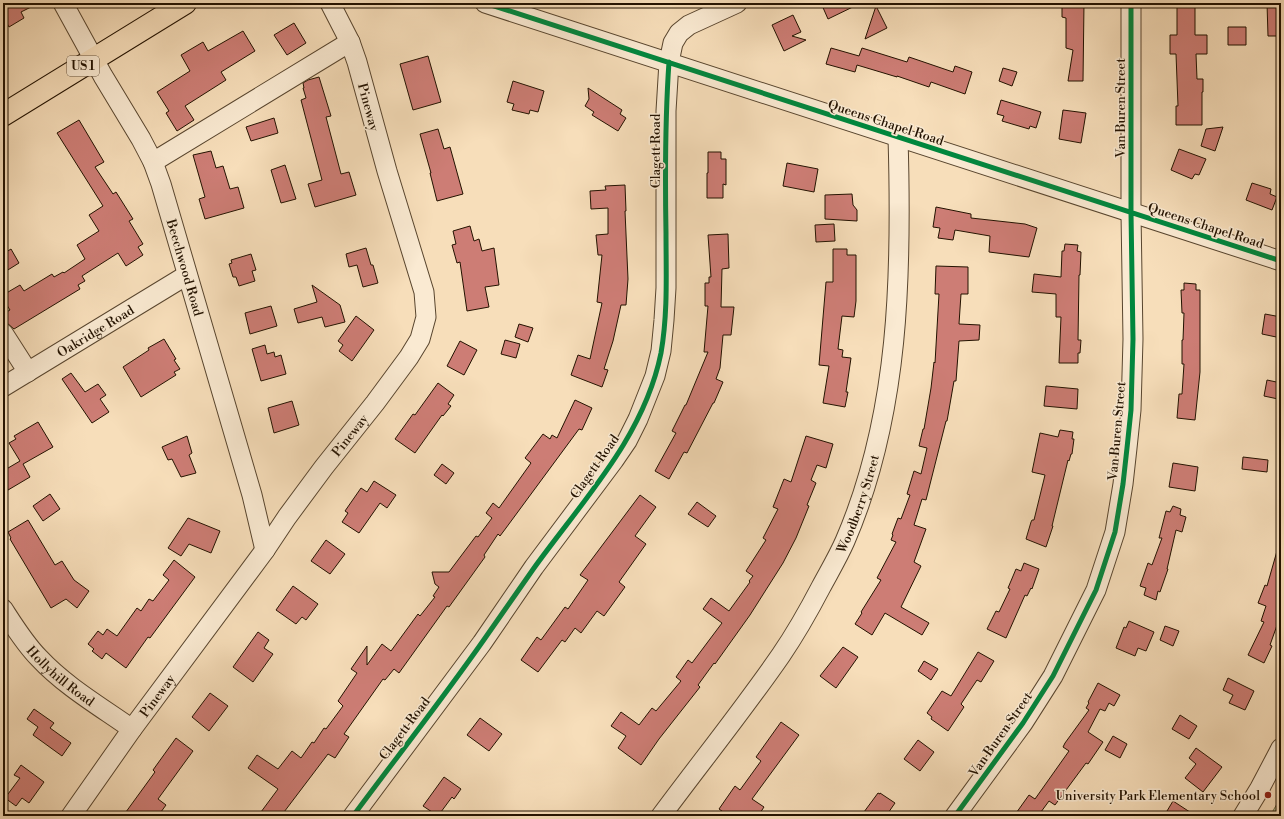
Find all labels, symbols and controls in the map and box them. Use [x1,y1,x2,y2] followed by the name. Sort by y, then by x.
[67,56,99,76] road number: US 1
[1113,58,1129,159] street label: Van Buren Street
[354,81,382,134] street label: Pineway
[826,97,946,149] street label: Queens Chapel Road
[648,113,664,188] street label: Clagett Road
[1146,200,1266,252] street label: Queens Chapel Road
[162,216,206,319] street label: Beechwood Road
[54,302,138,361] street label: Oakridge Road
[1105,380,1129,482] street label: Van Buren Street
[329,411,372,460] street label: Pineway
[567,431,623,502] street label: Clagett Road
[833,453,883,557] street label: Woodberry Street
[23,643,98,710] street label: Hollyhill Road
[137,671,179,721] street label: Pineway
[965,689,1036,781] street label: Van Buren Street
[376,694,434,763] street label: Clagett Road
[1055,788,1260,804] place label: University Park Elementary School
[1263,790,1273,800] marker: University Park Elementary School

